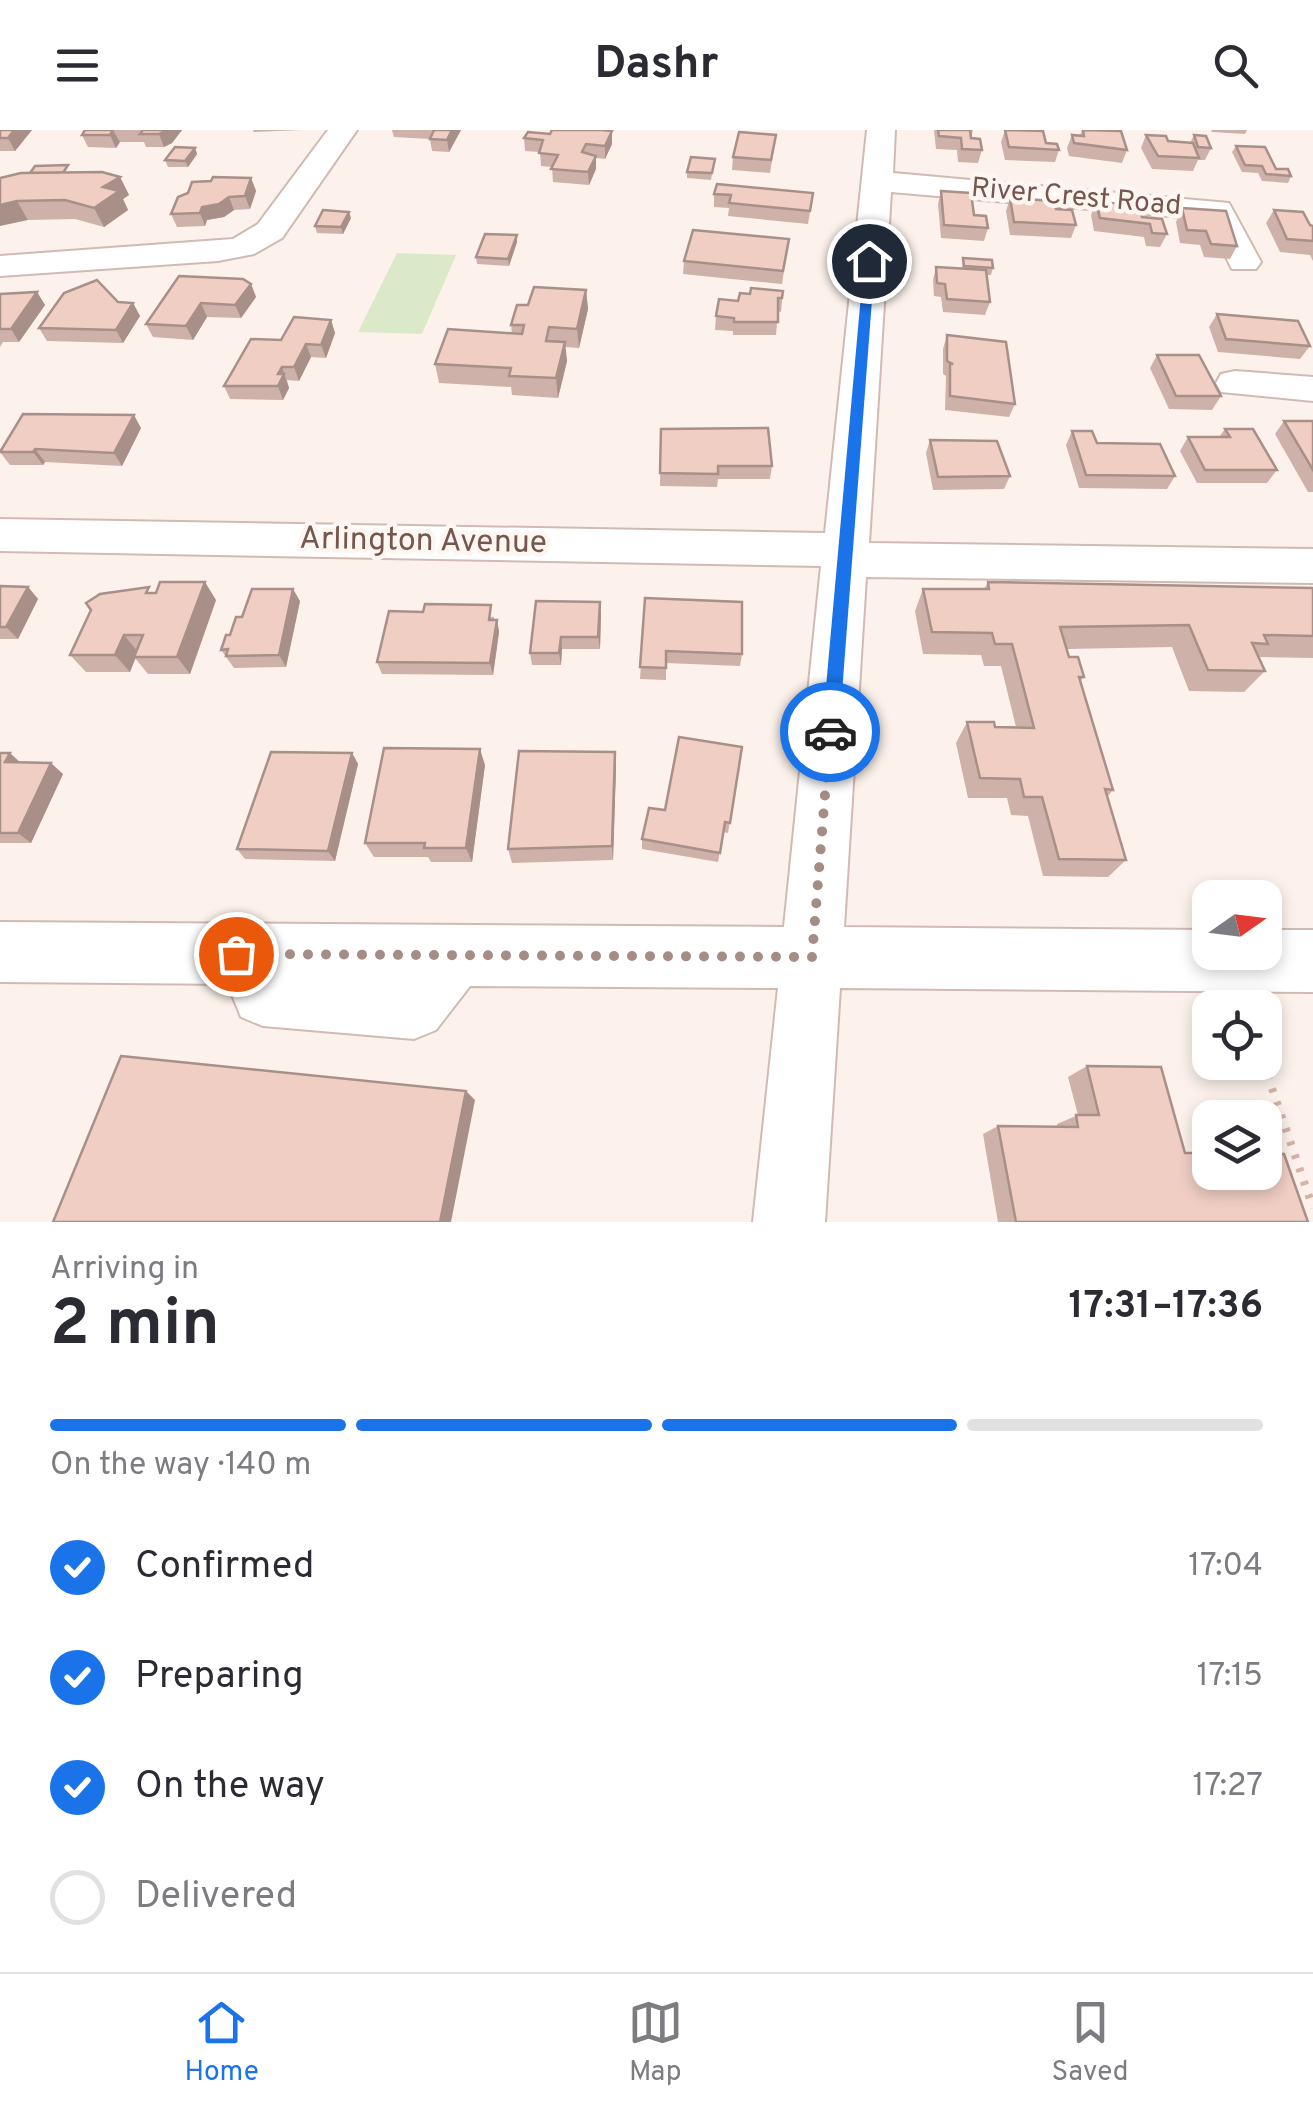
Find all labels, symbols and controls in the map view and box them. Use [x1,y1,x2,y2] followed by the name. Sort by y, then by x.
[594,37,719,94] text: Dashr
[50,38,105,93] icon: menu
[1208,38,1263,93] icon: search
[969,171,1183,225] street label: River Crest Road
[827,219,912,304] pin
[842,234,897,289] icon: home
[299,520,547,564] street label: Arlington Avenue
[780,682,880,782] courier
[803,705,858,760] icon: car
[1192,880,1282,970] north arrow
[1192,880,1282,1190] map controls
[194,912,279,997] pin
[209,927,264,982] icon: bag
[1192,990,1282,1080] button: locate
[1192,1100,1282,1190] button: layers
[50,1250,199,1290] text: Arriving in
[1069,1283,1263,1332] text: 17:31–17:36
[50,1286,220,1368] text: 2 min
[50,1446,311,1486] text: On the way · 140 m
[50,1540,105,1595] icon: check
[135,1543,314,1592] text: Confirmed
[1188,1547,1263,1587] text: 17:04
[50,1650,105,1705] icon: check
[135,1653,304,1702] text: Preparing
[1197,1657,1263,1697] text: 17:15
[50,1760,105,1815] icon: check
[135,1763,325,1812] text: On the way
[1193,1767,1263,1807] text: 17:27
[135,1873,297,1922] text: Delivered
[184,1995,259,2091] tab: Home
[628,1995,683,2091] tab: Map
[1052,1995,1129,2091] tab: Saved

